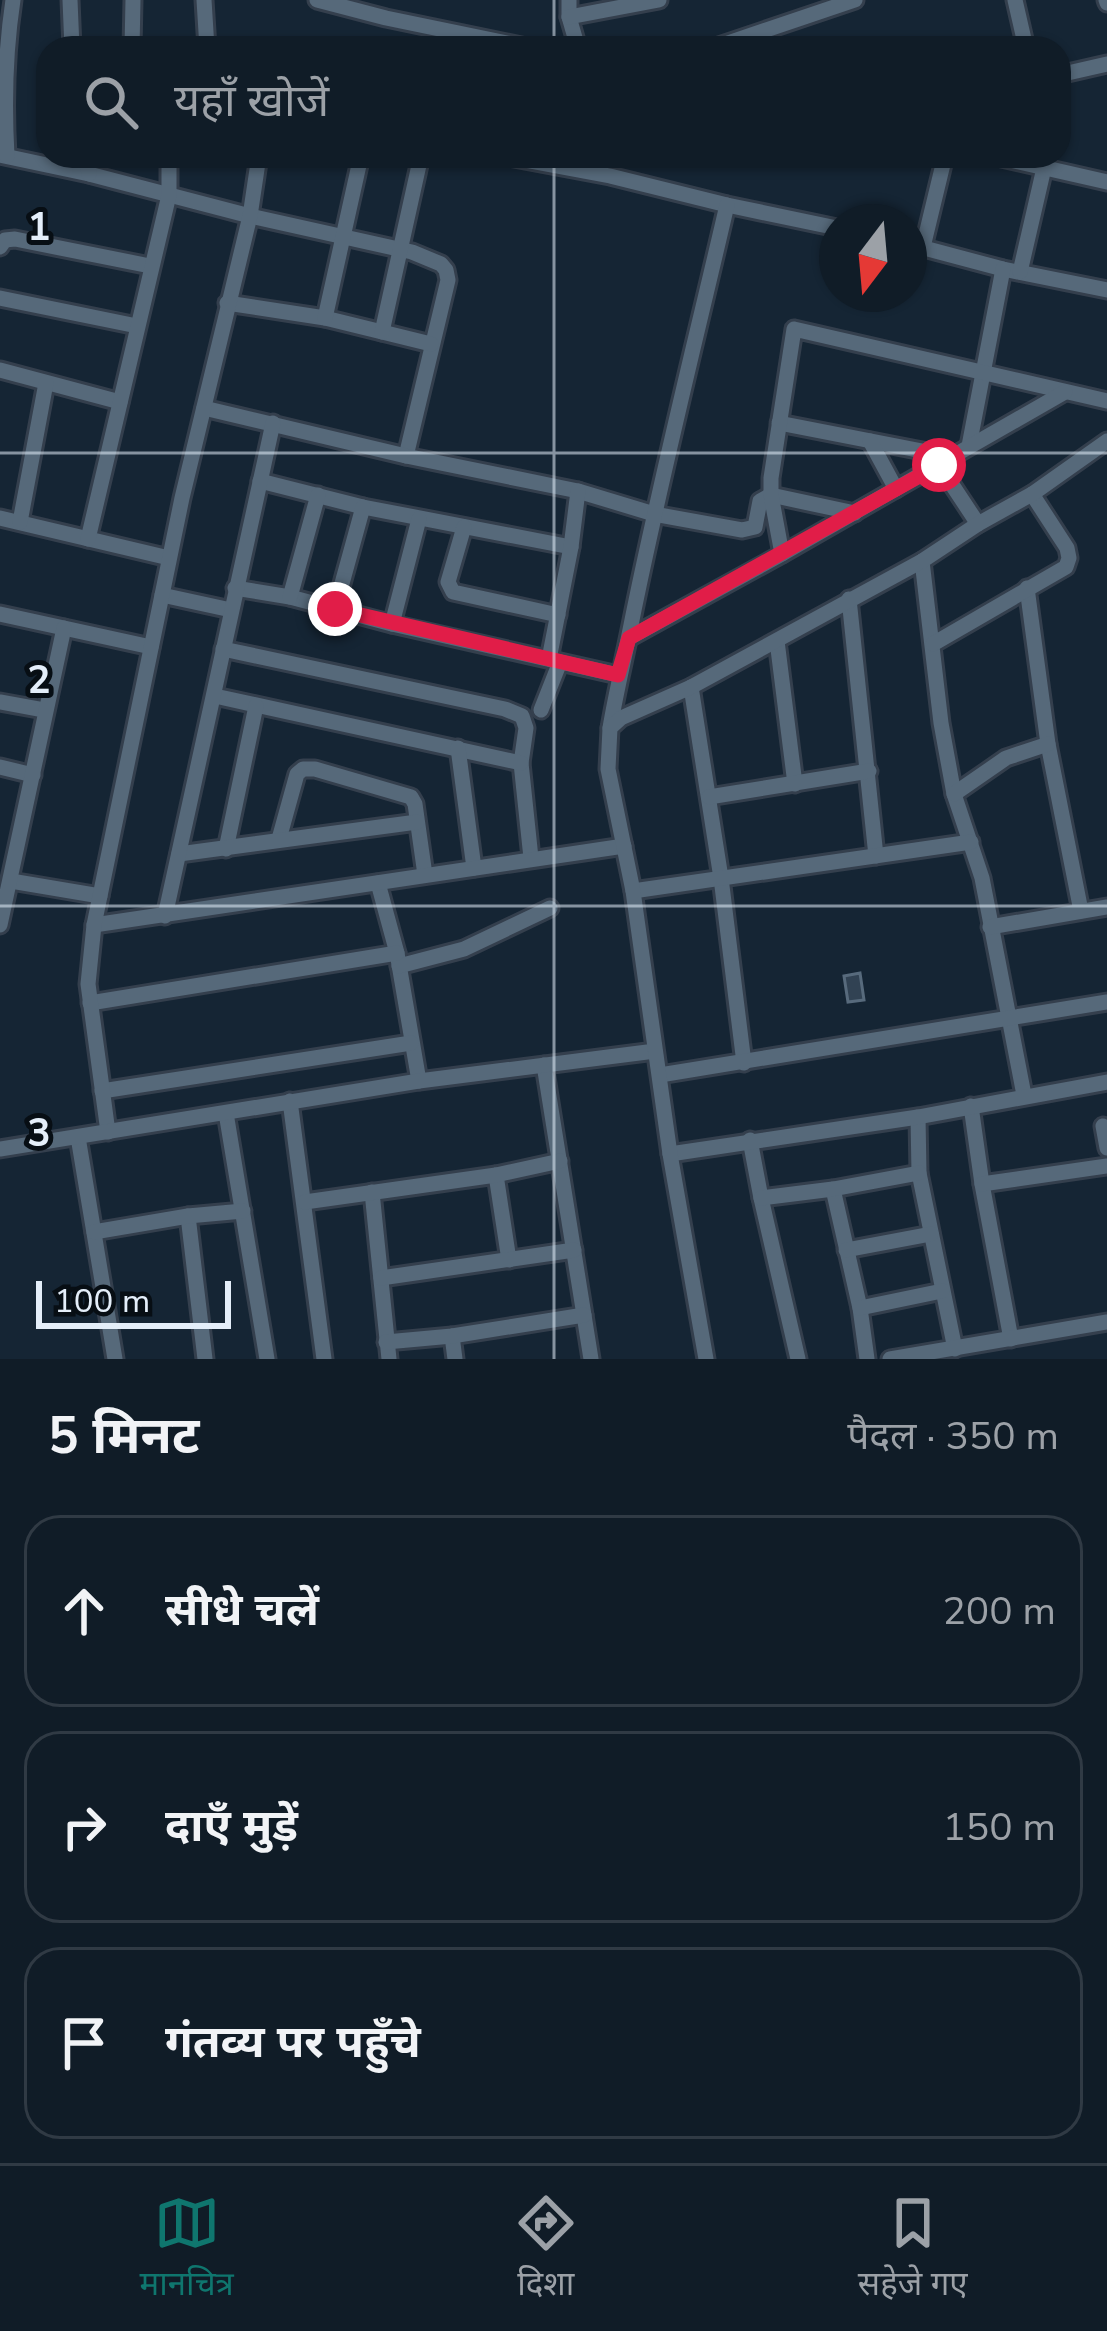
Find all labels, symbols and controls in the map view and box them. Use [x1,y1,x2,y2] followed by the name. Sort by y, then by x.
[36,36,1071,168] search box
[78,69,144,135] icon: search
[174,71,329,132] text: यहाँ खोजें
[27,201,51,254] text: 1
[819,204,927,312] north arrow
[912,438,966,492] route start
[308,582,362,636] route end
[27,654,51,707] text: 2
[27,1107,51,1160] text: 3
[36,1275,231,1328] scale bar
[54,1279,150,1324] text: 100 m
[48,1401,199,1471] text: 5 मिनट
[847,1410,1059,1463] text: पैदल · 350 m
[51,1578,117,1644] icon: ahead
[165,1580,319,1641] text: सीधे चलें
[942,1585,1056,1638] text: 200 m
[51,1794,117,1860] icon: right
[165,1796,298,1857] text: दाएँ मुड़ें
[942,1801,1056,1854] text: 150 m
[51,2010,117,2076] icon: arrive
[165,2012,421,2073] text: गंतव्य पर पहुँचे
[140,2190,234,2308] tab: मानचित्र
[513,2190,579,2308] tab: दिशा
[858,2190,967,2308] tab: सहेजे गए

